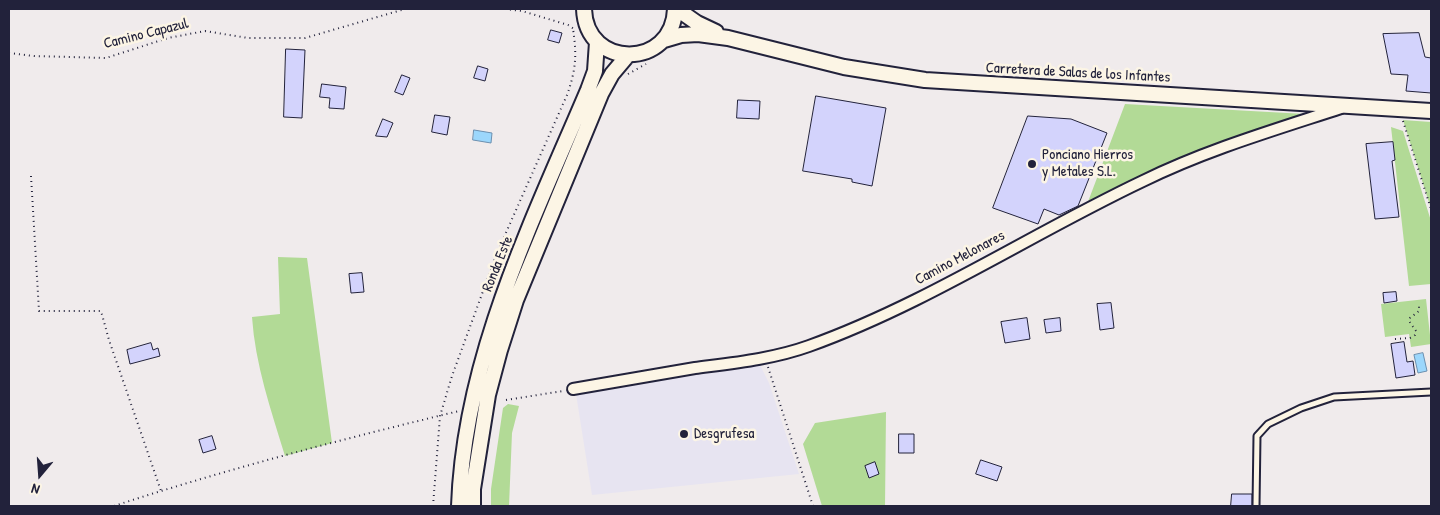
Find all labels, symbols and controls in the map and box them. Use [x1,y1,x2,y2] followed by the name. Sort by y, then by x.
[102,15,190,53] street label: Camino Capazul
[985,59,1171,87] street label: Carretera de Salas de los Infantes
[1042,146,1133,181] place label: Ponciano Hierros y Metales S.L.
[1026,158,1038,170] marker: Ponciano Hierros y Metales S.L.
[912,227,1008,289] street label: Camino Melonares
[479,234,517,294] street label: Ronda Este
[694,425,754,443] place label: Desgrufesa
[678,428,690,440] marker: Desgrufesa
[15,450,65,500] north arrow
[29,480,42,500] text: N

